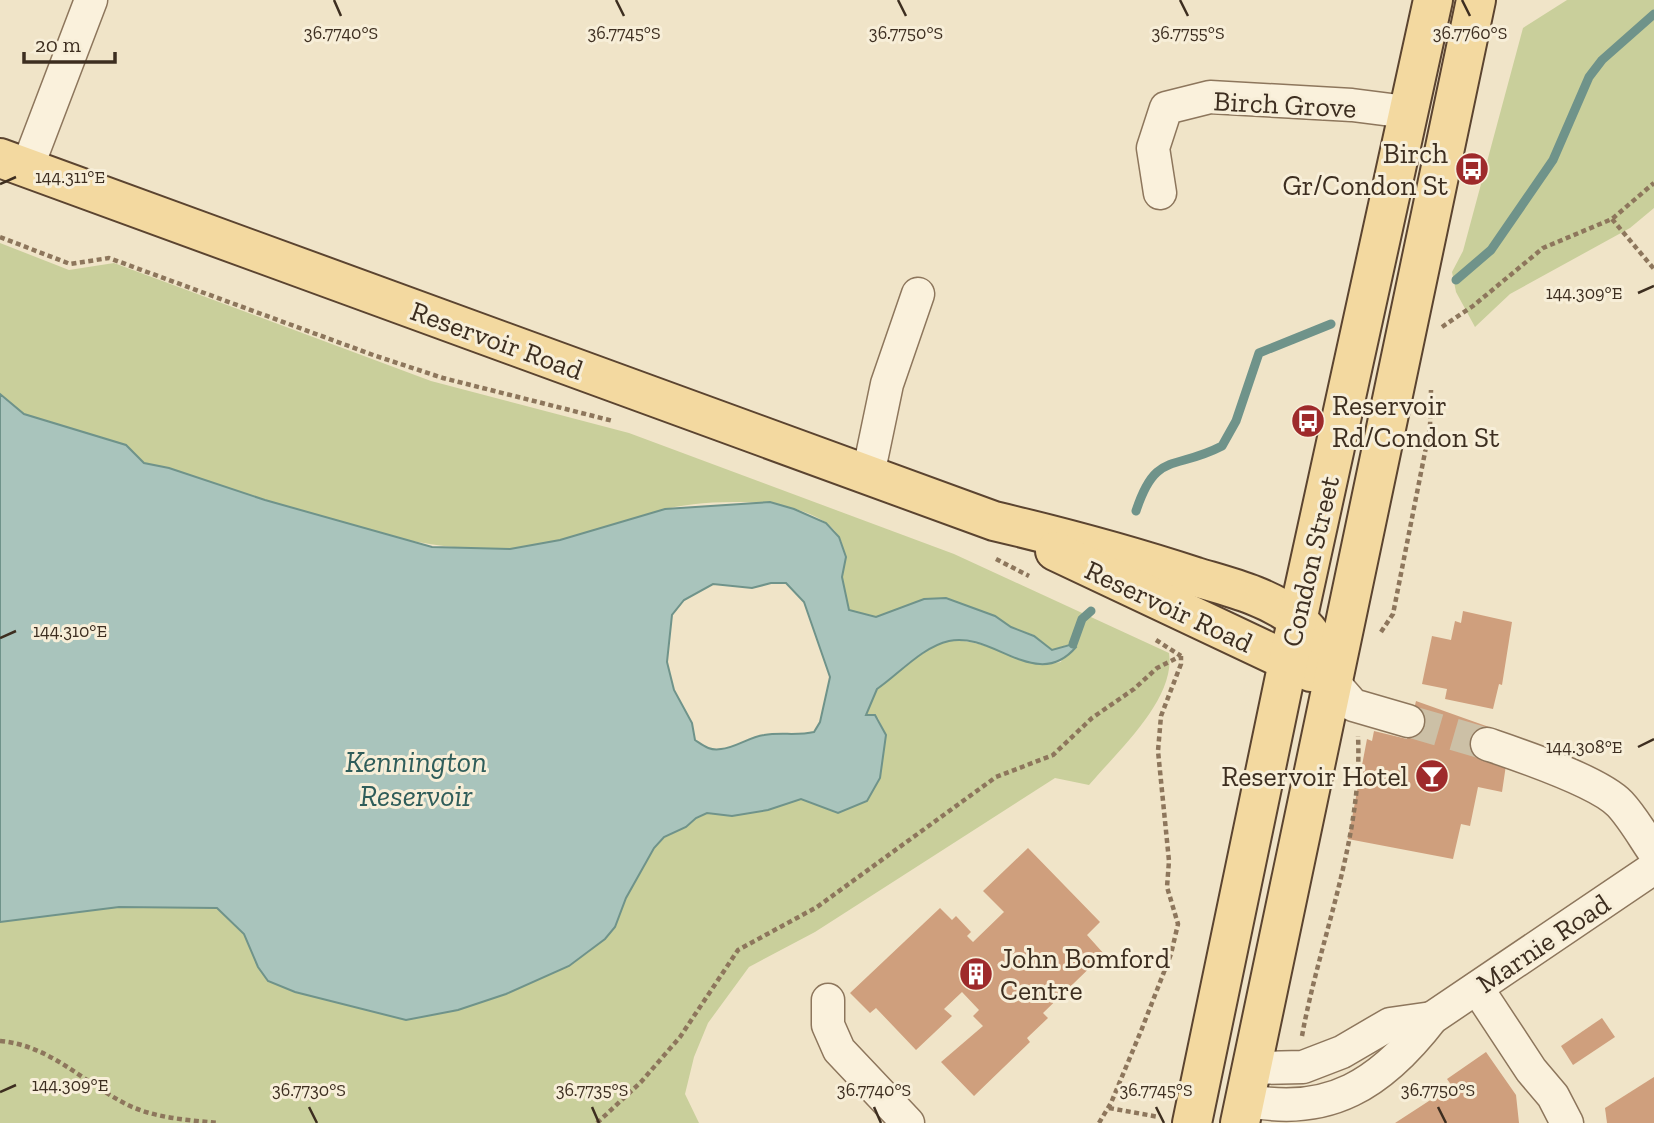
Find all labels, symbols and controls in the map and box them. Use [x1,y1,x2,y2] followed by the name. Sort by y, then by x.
[24,21,116,65] scale bar
[304,22,378,44] text: 36.7740°S
[587,22,661,44] text: 36.7745°S
[869,22,943,44] text: 36.7750°S
[1151,22,1225,44] text: 36.7755°S
[1433,22,1507,44] text: 36.7760°S
[35,32,81,57] text: 20 m
[1213,84,1357,125] street label: Birch Grove
[1282,137,1449,202] place label: Birch Gr/Condon St
[1453,150,1491,188] bus stop icon: Birch Gr/Condon St
[35,166,105,188] text: 144.311°E
[1546,282,1622,304] text: 144.309°E
[406,294,588,387] street label: Reservoir Road
[1332,389,1500,454] place label: Reservoir Rd/Condon St
[1289,402,1327,440] bus stop icon: Reservoir Rd/Condon St
[1275,472,1346,650] street label: Condon Street
[1080,553,1258,660] street label: Reservoir Road
[33,620,107,642] text: 144.310°E
[1546,736,1622,758] text: 144.308°E
[345,744,487,814] water label: Kennington Reservoir
[1413,757,1451,795] bar icon: Reservoir Hotel
[1221,760,1408,793] place label: Reservoir Hotel
[1471,887,1616,1000] street label: Marnie Road
[1000,942,1170,1007] place label: John Bomford Centre
[957,955,995,993] building icon: John Bomford Centre
[32,1074,108,1096] text: 144.309°E
[272,1079,346,1101] text: 36.7730°S
[556,1079,628,1101] text: 36.7735°S
[837,1079,911,1101] text: 36.7740°S
[1119,1079,1193,1101] text: 36.7745°S
[1401,1079,1475,1101] text: 36.7750°S

